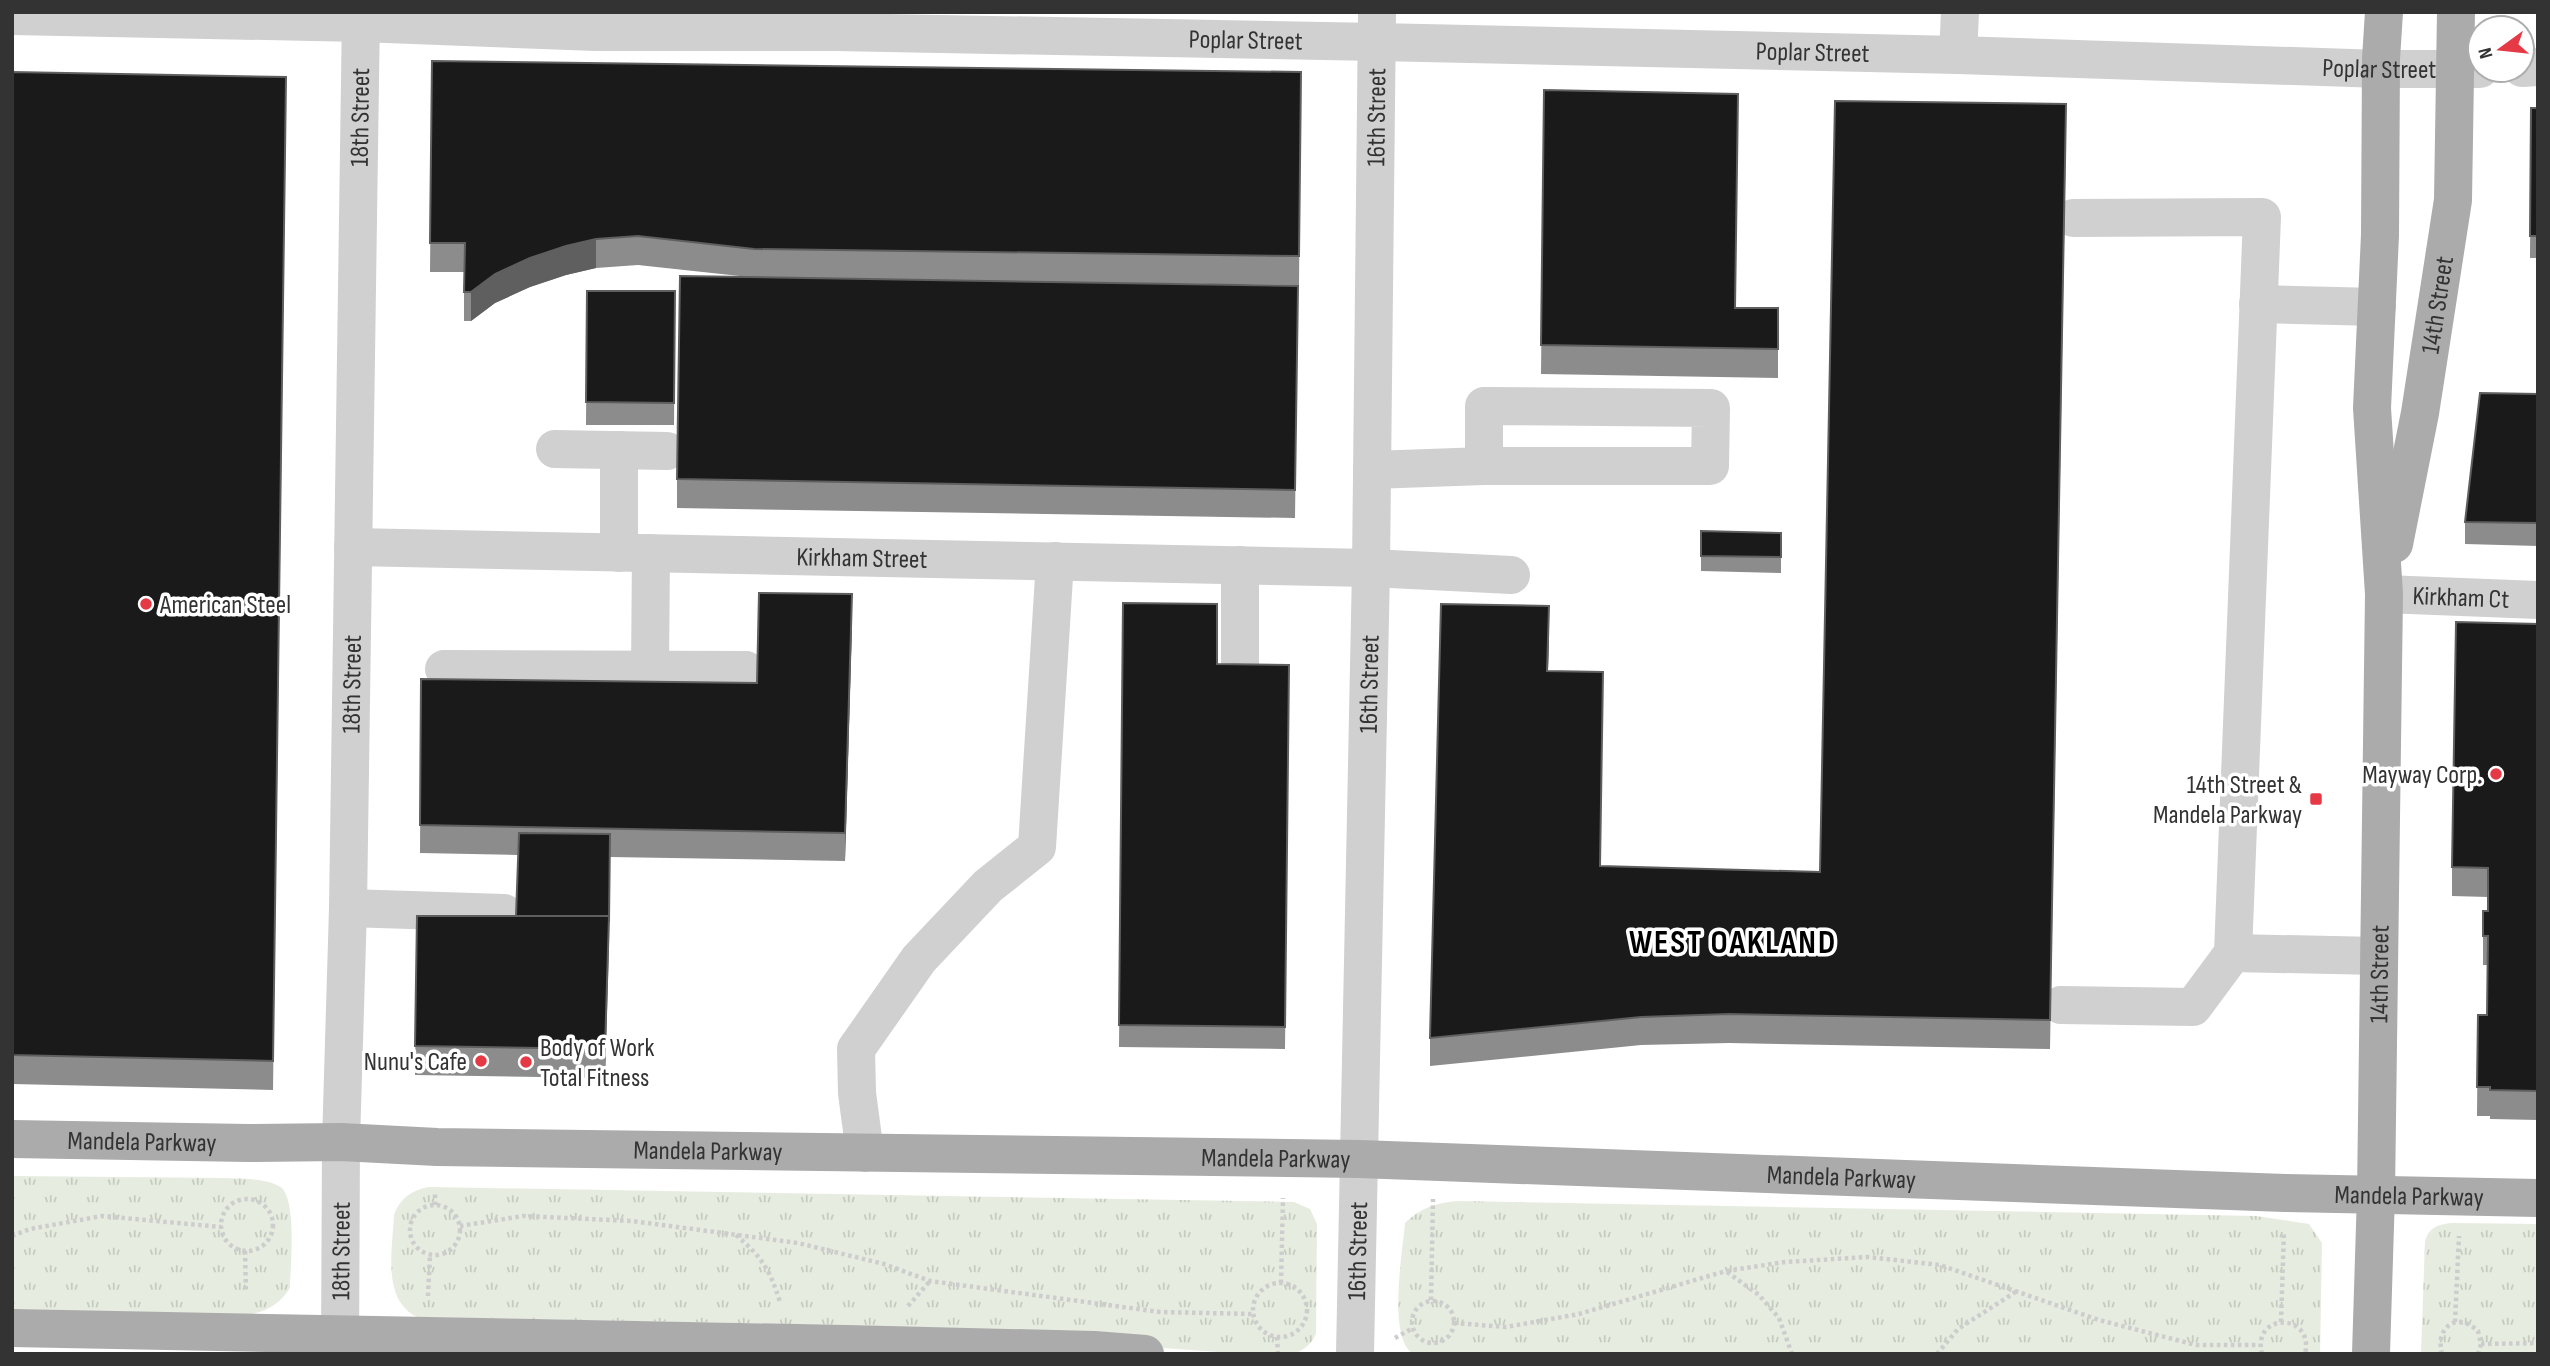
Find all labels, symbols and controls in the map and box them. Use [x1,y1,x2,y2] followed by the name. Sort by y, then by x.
[2466,14,2536,84] north arrow
[1188,25,1303,58] street label: Poplar Street
[1755,36,1870,70] street label: Poplar Street
[2474,45,2498,61] text: N
[2322,53,2436,86] street label: Poplar Street
[345,68,377,167] street label: 18th Street
[1361,68,1393,167] street label: 16th Street
[2415,254,2461,356] street label: 14th Street
[796,542,928,576] street label: Kirkham Street
[2412,581,2510,616] street label: Kirkham Ct
[159,590,291,621] place label: American Steel
[138,596,154,612] marker: American Steel
[1354,634,1387,734] street label: 16th Street
[337,635,369,734] street label: 18th Street
[2362,760,2482,791] place label: Mayway Corp.
[2488,766,2504,782] marker: Mayway Corp.
[2153,770,2302,831] place label: 14th Street & Mandela Parkway
[2308,791,2324,807] marker: 14th Street & Mandela Parkway
[1629,923,1837,963] district label: WEST OAKLAND
[2364,925,2397,1023] street label: 14th Street
[540,1033,654,1094] place label: Body of Work Total Fitness
[364,1047,467,1078] place label: Nunu's Cafe
[473,1053,489,1069] marker: Nunu's Cafe
[518,1054,534,1070] marker: Body of Work Total Fitness
[67,1126,217,1159] street label: Mandela Parkway
[633,1136,783,1168] street label: Mandela Parkway
[1201,1143,1351,1176] street label: Mandela Parkway
[1766,1160,1916,1196] street label: Mandela Parkway
[2334,1180,2484,1214] street label: Mandela Parkway
[1342,1201,1375,1301] street label: 16th Street
[326,1202,358,1300] street label: 18th Street

